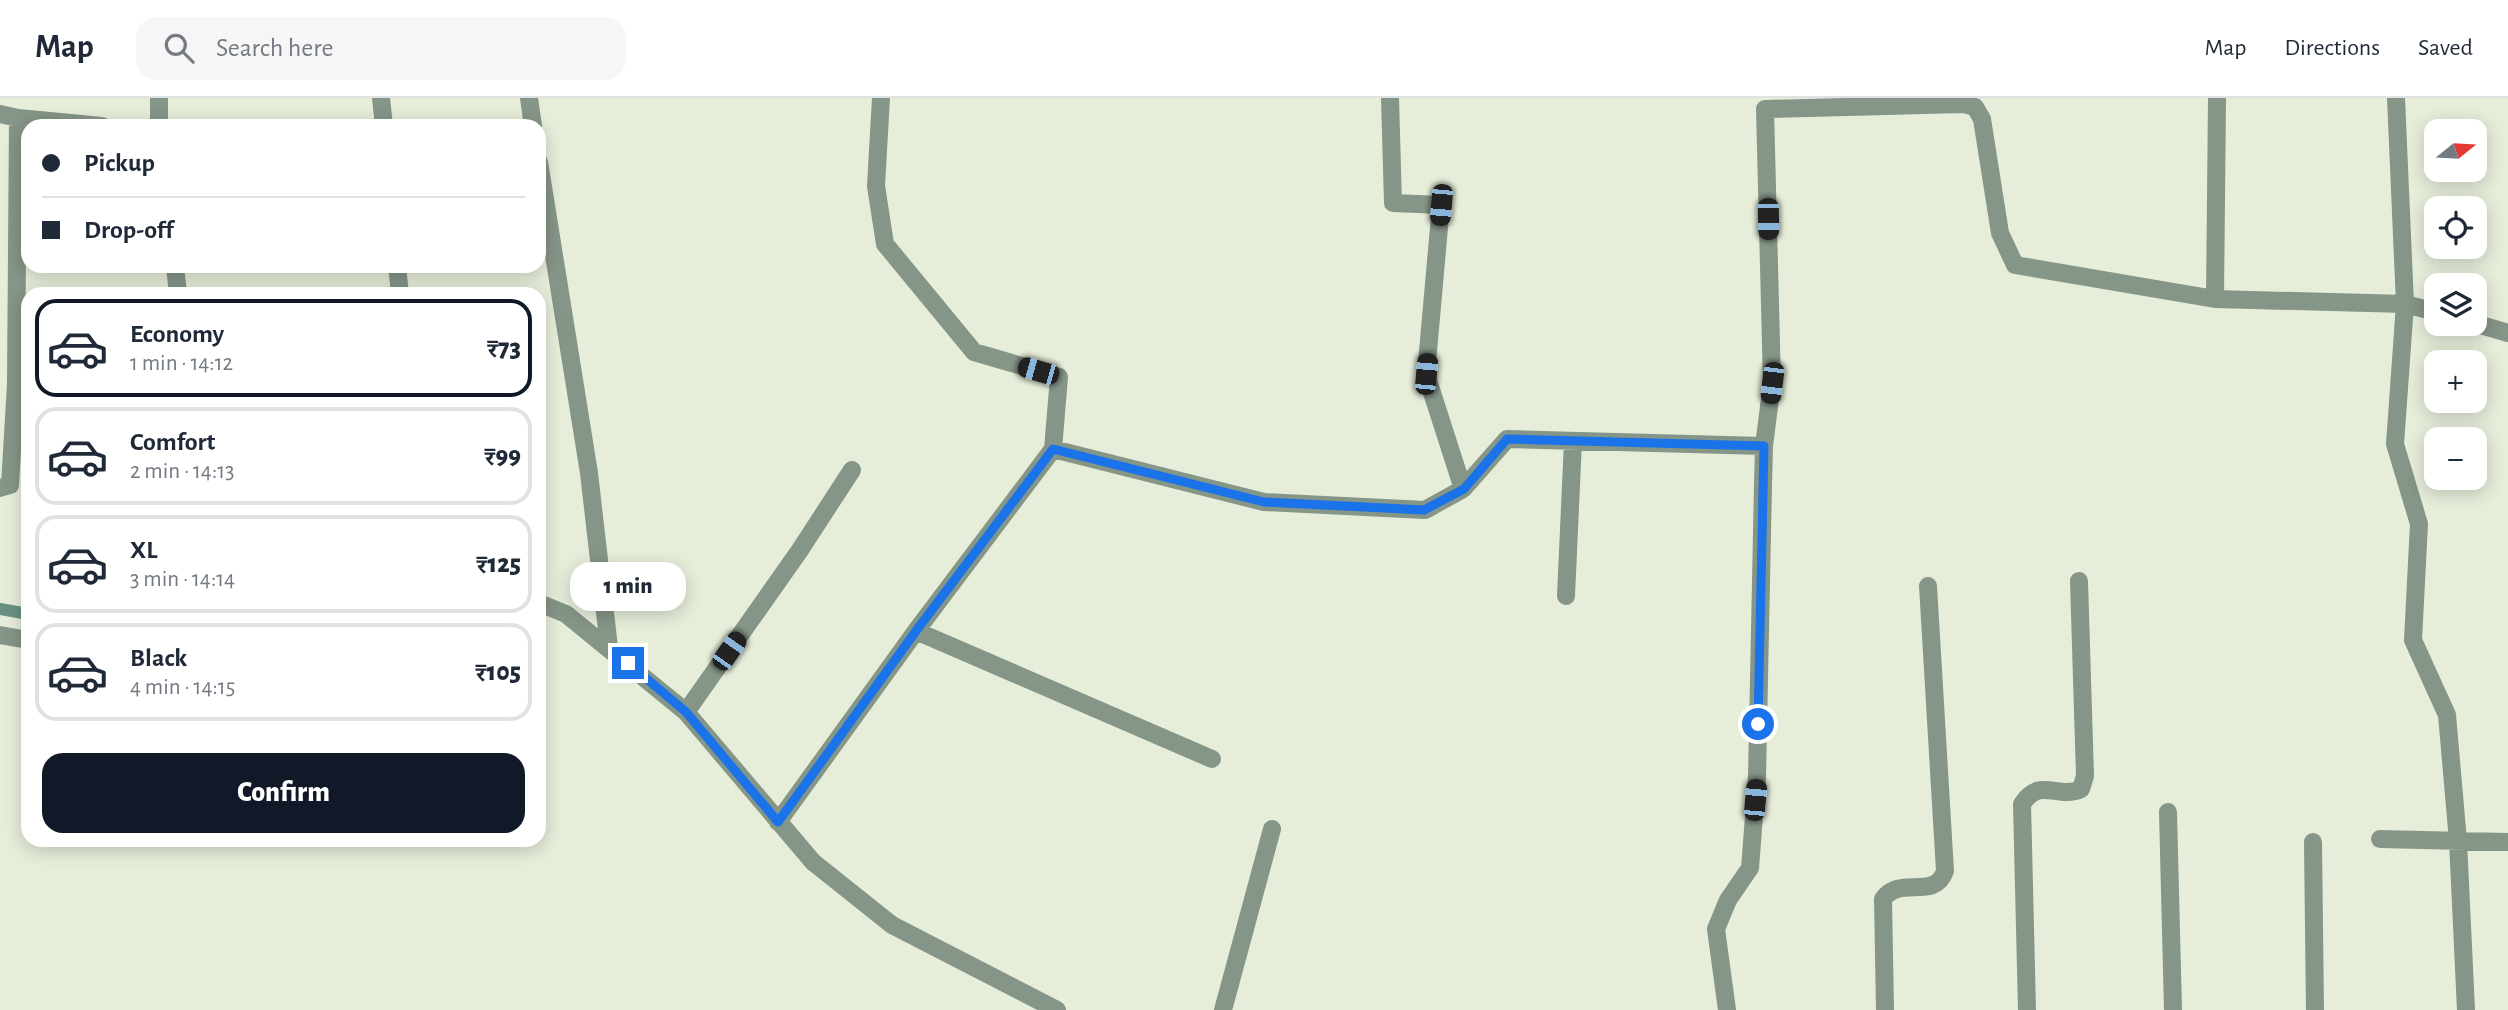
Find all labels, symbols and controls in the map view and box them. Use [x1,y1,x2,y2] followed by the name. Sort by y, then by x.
[136,17,626,80] search box
[160,29,198,67] icon: search
[35,31,94,64] text: Map
[216,35,334,61] text: Search here
[2204,36,2246,60] text: Map
[2284,36,2380,60] text: Directions
[2418,36,2473,60] text: Saved
[2424,119,2487,182] north arrow
[2424,119,2487,490] map controls
[84,150,155,176] text: Pickup
[1429,183,1454,227] car
[2424,196,2487,259] button: locate
[1758,198,1779,240] car
[84,217,173,243] text: Drop-off
[2424,273,2487,336] button: layers
[46,317,109,380] icon: car
[130,321,224,347] text: Economy
[487,335,521,361] text: ₹73
[2424,350,2487,413] button: +
[130,352,233,375] text: 1 min · 14:12
[1414,352,1439,396] car
[1015,355,1062,387] car
[1760,361,1785,405] car
[46,425,109,488] icon: car
[2424,427,2487,490] button: −
[130,429,215,455] text: Comfort
[484,443,521,469] text: ₹99
[130,460,235,483] text: 2 min · 14:13
[46,533,109,596] icon: car
[130,537,157,563] text: XL
[476,551,521,577] text: ₹125
[570,561,686,610] callout: 1 min
[130,568,235,591] text: 3 min · 14:14
[604,575,652,598] text: 1 min
[709,628,750,674] car
[46,641,109,704] icon: car
[130,645,187,671] text: Black
[612,647,644,679] route end
[475,659,521,685] text: ₹105
[130,676,235,699] text: 4 min · 14:15
[1742,708,1774,740] route start
[42,753,525,833] button: Confirm
[1743,778,1768,822] car

